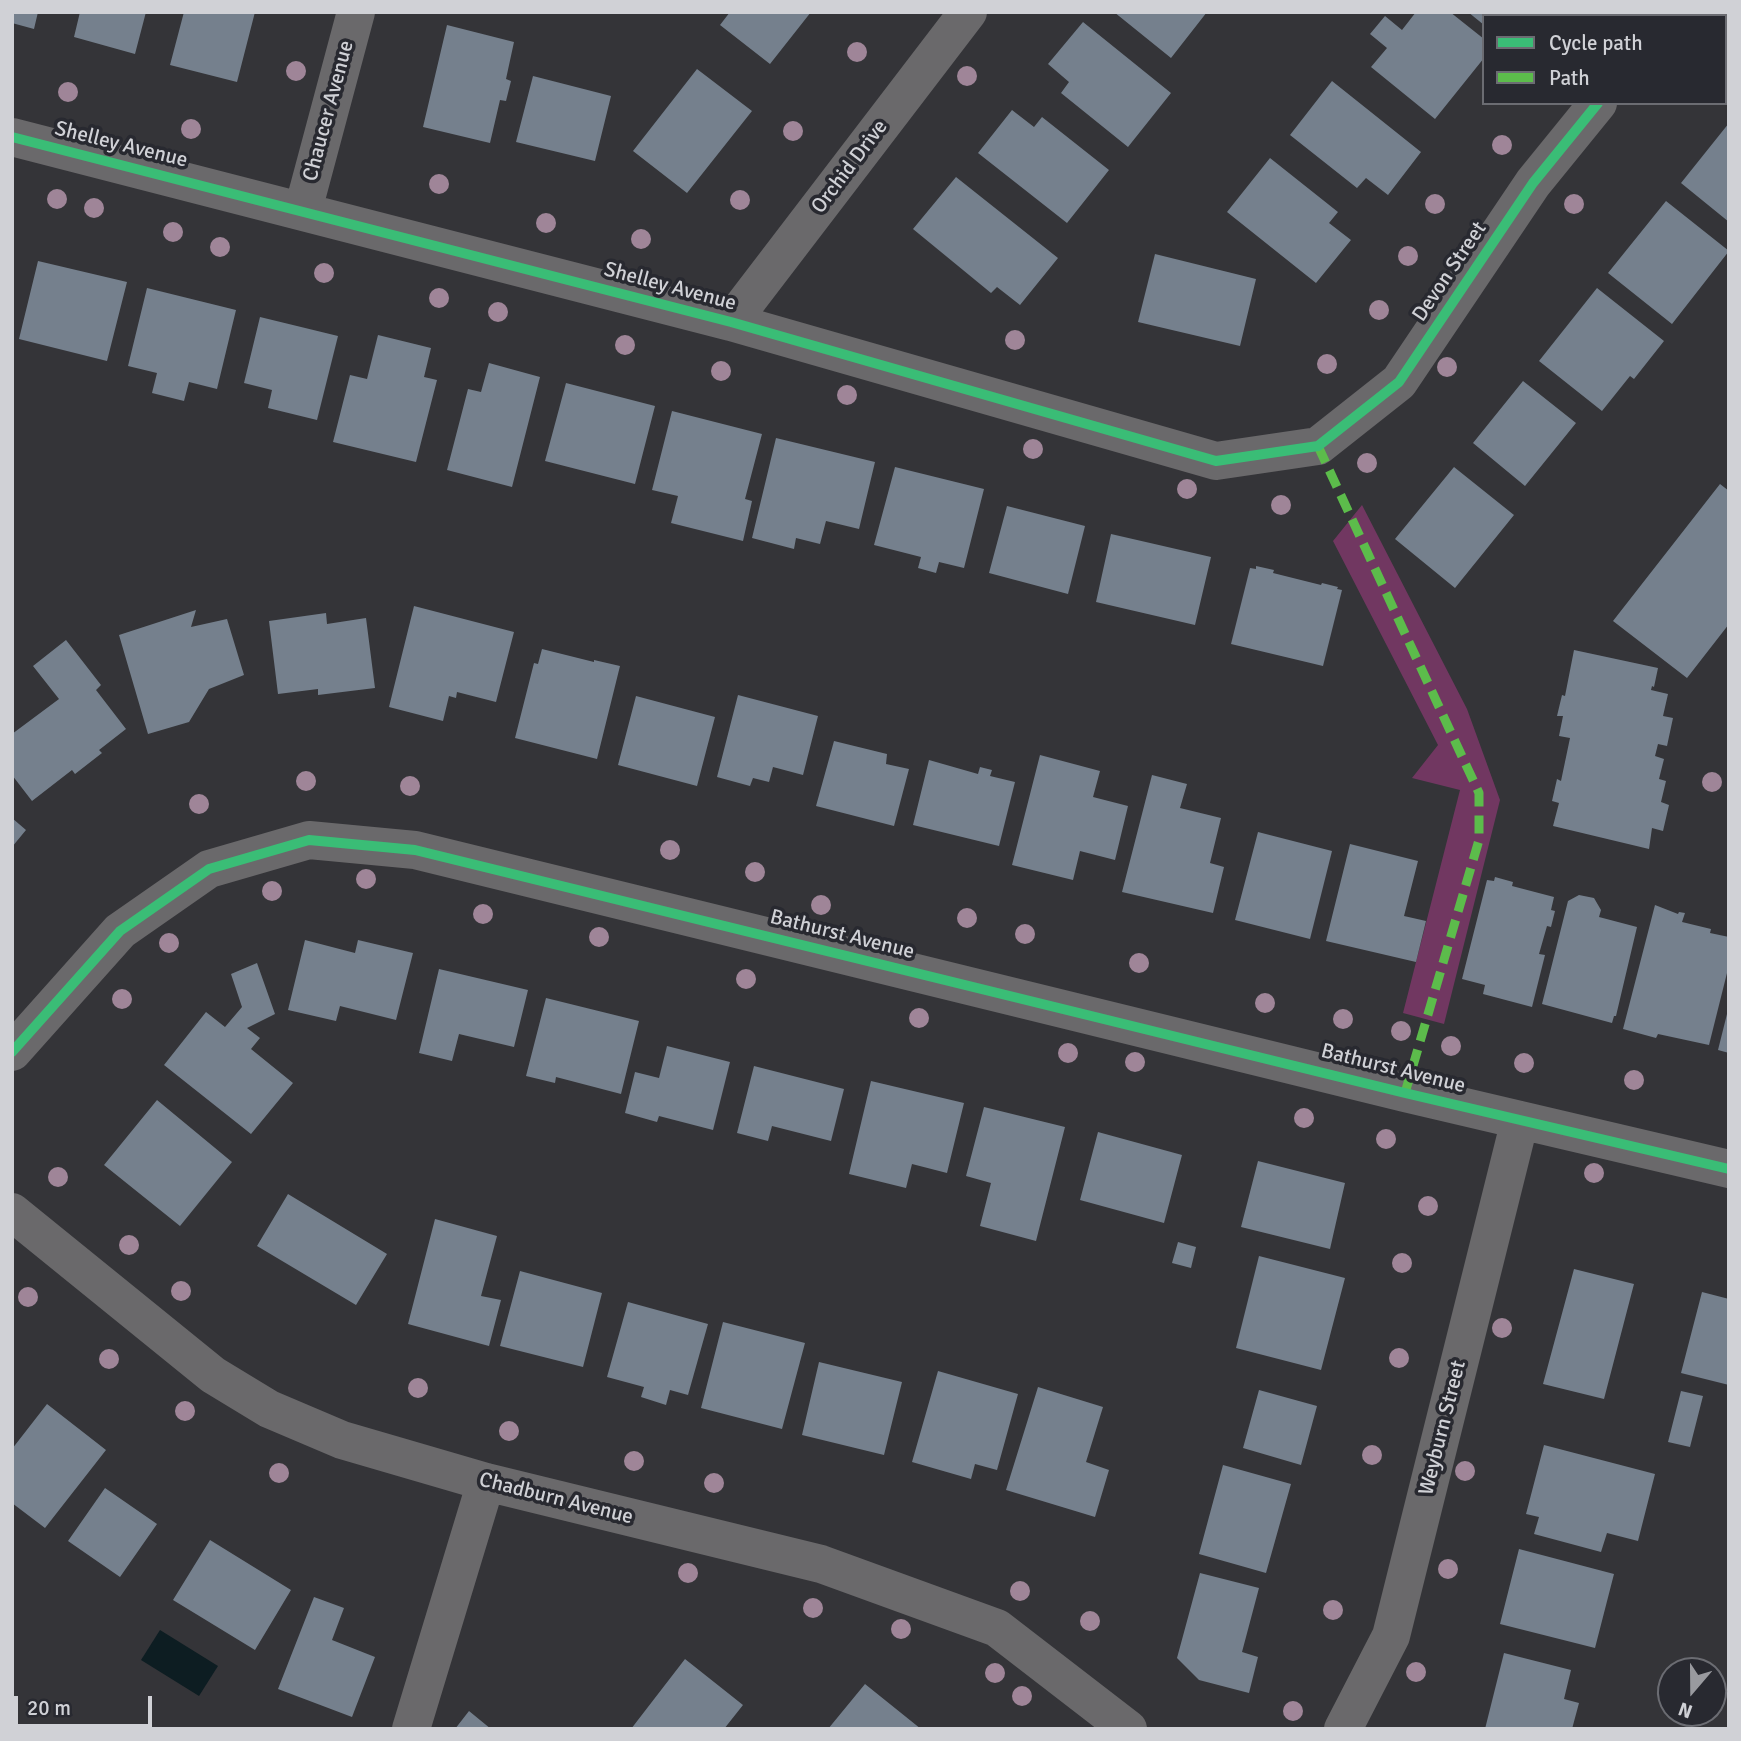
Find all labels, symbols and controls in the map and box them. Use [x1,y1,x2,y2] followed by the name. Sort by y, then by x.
[1482,14,1727,105] legend
[1549,30,1643,56] text: Cycle path
[298,38,360,184] street label: Chaucer Avenue
[1549,65,1590,91] text: Path
[807,115,893,219] street label: Orchid Drive
[52,116,190,174] street label: Shelley Avenue
[1407,217,1493,327] street label: Devon Street
[601,257,739,317] street label: Shelley Avenue
[767,905,917,965] street label: Bathurst Avenue
[1318,1039,1468,1099] street label: Bathurst Avenue
[1414,1358,1472,1498] street label: Weyburn Street
[476,1468,636,1530] street label: Chadburn Avenue
[1657,1657,1727,1727] north arrow
[18,1682,156,1726] scale bar
[27,1695,71,1721] text: 20 m
[1675,1696,1696,1723] text: N

